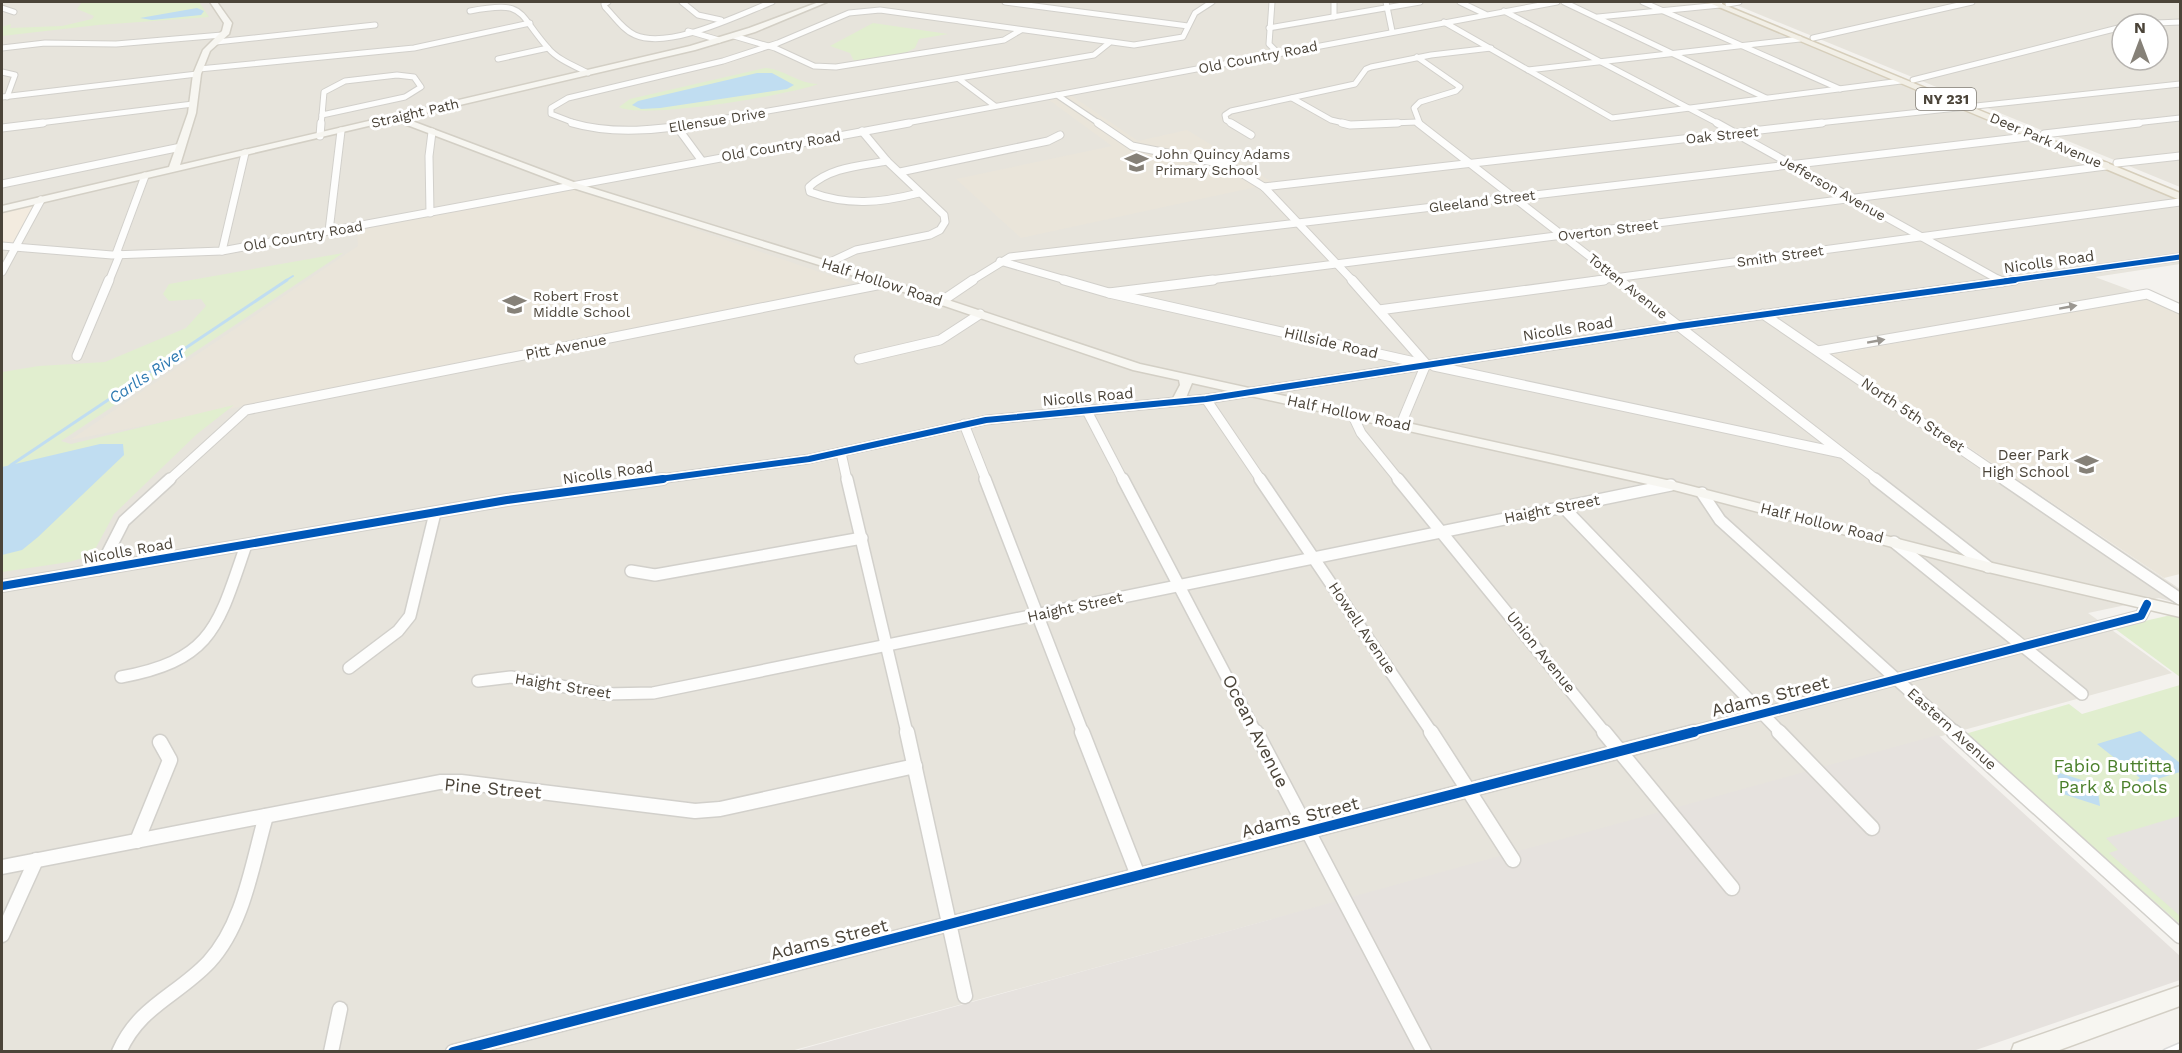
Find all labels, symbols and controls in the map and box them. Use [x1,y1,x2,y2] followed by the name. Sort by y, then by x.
[2110,12,2170,72] north arrow
[2134,18,2146,37] text: N
[1197,38,1319,76] street label: Old Country Road
[1916,88,1976,110] road number: NY 231
[370,95,460,131] street label: Straight Path
[667,104,767,136] street label: Ellensue Drive
[1988,109,2104,171] street label: Deer Park Avenue
[1685,123,1759,147] street label: Oak Street
[720,128,842,164] street label: Old Country Road
[1155,146,1290,178] place label: John Quincy Adams Primary School
[1124,149,1150,175] school or university icon: John Quincy Adams Primary School
[1777,152,1889,224] street label: Jefferson Avenue
[1428,187,1536,215] street label: Gleeland Street
[1557,216,1659,244] street label: Overton Street
[242,218,364,254] street label: Old Country Road
[1736,242,1825,270] street label: Smith Street
[2003,247,2095,277] street label: Nicolls Road
[1585,250,1671,322] street label: Totten Avenue
[819,254,945,310] street label: Half Hollow Road
[533,288,631,320] place label: Robert Frost Middle School
[502,291,528,317] school or university icon: Robert Frost Middle School
[2058,302,2077,311] one-way arrow
[1522,313,1614,345] street label: Nicolls Road
[1282,323,1380,363] street label: Hillside Road
[524,330,608,364] street label: Pitt Avenue
[1866,336,1885,345] one-way arrow
[105,342,189,407] water label: Carlls River
[1858,374,1969,457] street label: North 5th Street
[1042,384,1134,410] street label: Nicolls Road
[1285,391,1413,435] street label: Half Hollow Road
[1982,446,2069,481] place label: Deer Park High School
[2074,451,2100,477] school or university icon: Deer Park High School
[562,458,654,488] street label: Nicolls Road
[1503,491,1602,527] street label: Haight Street
[1759,499,1885,547] street label: Half Hollow Road
[82,534,174,568] street label: Nicolls Road
[1325,579,1399,677] street label: Howell Avenue
[1026,588,1125,626] street label: Haight Street
[1503,608,1579,696] street label: Union Avenue
[514,670,613,703] street label: Haight Street
[1218,671,1294,791] street label: Ocean Avenue
[1709,671,1831,721] street label: Adams Street
[1904,684,2000,774] street label: Eastern Avenue
[2054,755,2172,797] park label: Fabio Buttitta Park & Pools
[443,773,543,803] street label: Pine Street
[1239,792,1361,842] street label: Adams Street
[768,914,890,964] street label: Adams Street

